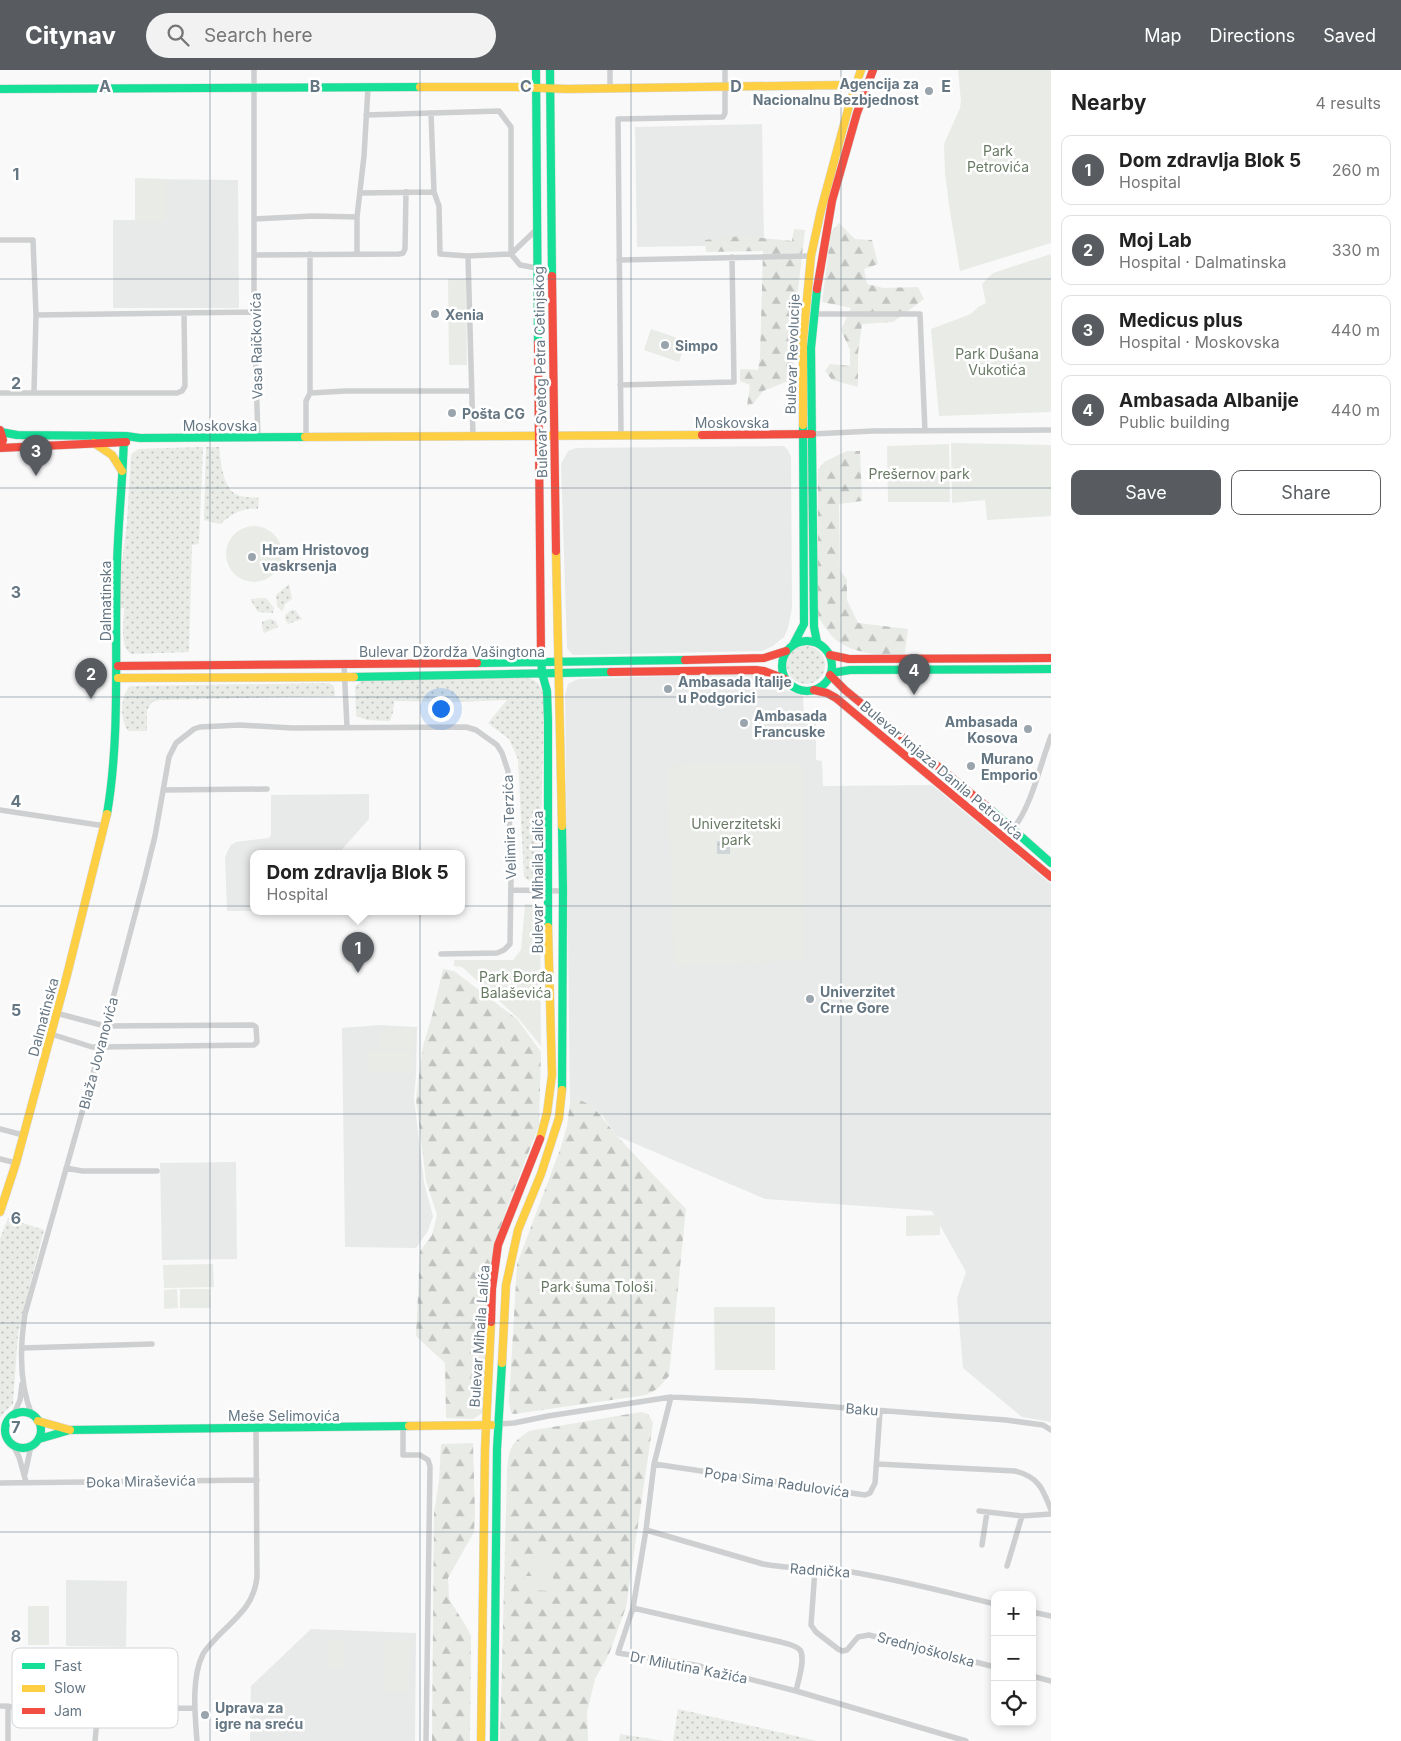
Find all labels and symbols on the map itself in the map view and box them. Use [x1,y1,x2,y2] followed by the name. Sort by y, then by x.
[753,75,919,108] place label: Agencija za Nacionalnu Bezbjednost
[99,76,111,96] text: A
[310,76,320,96] text: B
[520,76,532,96] text: C
[730,76,742,96] text: D
[941,76,951,96] text: E
[923,85,935,97] marker: Agencija za Nacionalnu Bezbjednost
[967,142,1029,175] park label: Park Petrovića
[13,164,19,184] text: 1
[530,266,550,478] street label: Bulevar Svetog Petra Cetinjskog
[247,292,265,400] street label: Vasa Raičkovića
[781,293,803,415] street label: Bulevar Revolucije
[445,306,484,323] place label: Xenia
[429,308,441,320] marker: Xenia
[675,337,719,354] place label: Simpo
[659,339,671,351] marker: Simpo
[955,345,1039,378] park label: Park Dušana Vukotića
[11,373,21,393] text: 2
[462,405,525,422] place label: Pošta CG
[446,407,458,419] marker: Pošta CG
[695,414,769,431] street label: Moskovska
[183,417,257,434] street label: Moskovska
[20,435,52,476] pin: 3
[868,465,970,482] park label: Prešernov park
[262,541,369,574] place label: Hram Hristovog vaskrsenja
[246,551,258,563] marker: Hram Hristovog vaskrsenja
[97,561,114,641] street label: Dalmatinska
[11,582,21,602] text: 3
[359,643,545,660] street label: Bulevar Džordža Vašingtona
[898,654,930,695] pin: 4
[75,658,107,699] pin: 2
[678,673,792,706] place label: Ambasada Italije u Podgorici
[662,683,674,695] marker: Ambasada Italije u Podgorici
[428,696,454,722] your location
[857,697,1027,843] street label: Bulevar knjaza Danila Petrovića
[754,707,827,740] place label: Ambasada Francuske
[945,713,1018,746] place label: Ambasada Kosova
[738,717,750,729] marker: Ambasada Francuske
[1022,723,1034,735] marker: Ambasada Kosova
[981,750,1038,783] place label: Murano Emporio
[965,760,977,772] marker: Murano Emporio
[499,774,519,880] street label: Velimira Terzića
[11,791,22,811] text: 4
[529,811,546,953] street label: Bulevar Mihaila Lalića
[691,815,781,848] park label: Univerzitetski park
[342,932,374,973] pin: 1
[479,968,553,1001] park label: Park Đorđa Balaševića
[24,976,62,1058] street label: Dalmatinska
[820,983,895,1016] place label: Univerzitet Crne Gore
[804,993,816,1005] marker: Univerzitet Crne Gore
[75,995,121,1111] street label: Blaža Jovanovića
[11,1000,21,1020] text: 5
[11,1208,21,1228] text: 6
[466,1264,492,1408] street label: Bulevar Mihaila Lalića
[541,1278,653,1295] park label: Park šuma Tološi
[845,1399,879,1419] street label: Baku
[228,1407,340,1424] street label: Meše Selimovića
[11,1417,21,1437] text: 7
[703,1463,851,1501] street label: Popa Sima Radulovića
[86,1472,196,1490] street label: Đoka Miraševića
[789,1559,851,1581] street label: Radnička
[11,1626,21,1646] text: 8
[875,1628,977,1670] street label: Srednjoškolska
[629,1647,749,1687] street label: Dr Milutina Kažića
[12,1648,178,1728] legend
[54,1657,82,1674] text: Fast
[54,1679,86,1696] text: Slow
[215,1699,303,1732] place label: Uprava za igre na sreću
[54,1702,82,1719] text: Jam
[199,1709,211,1721] marker: Uprava za igre na sreću

